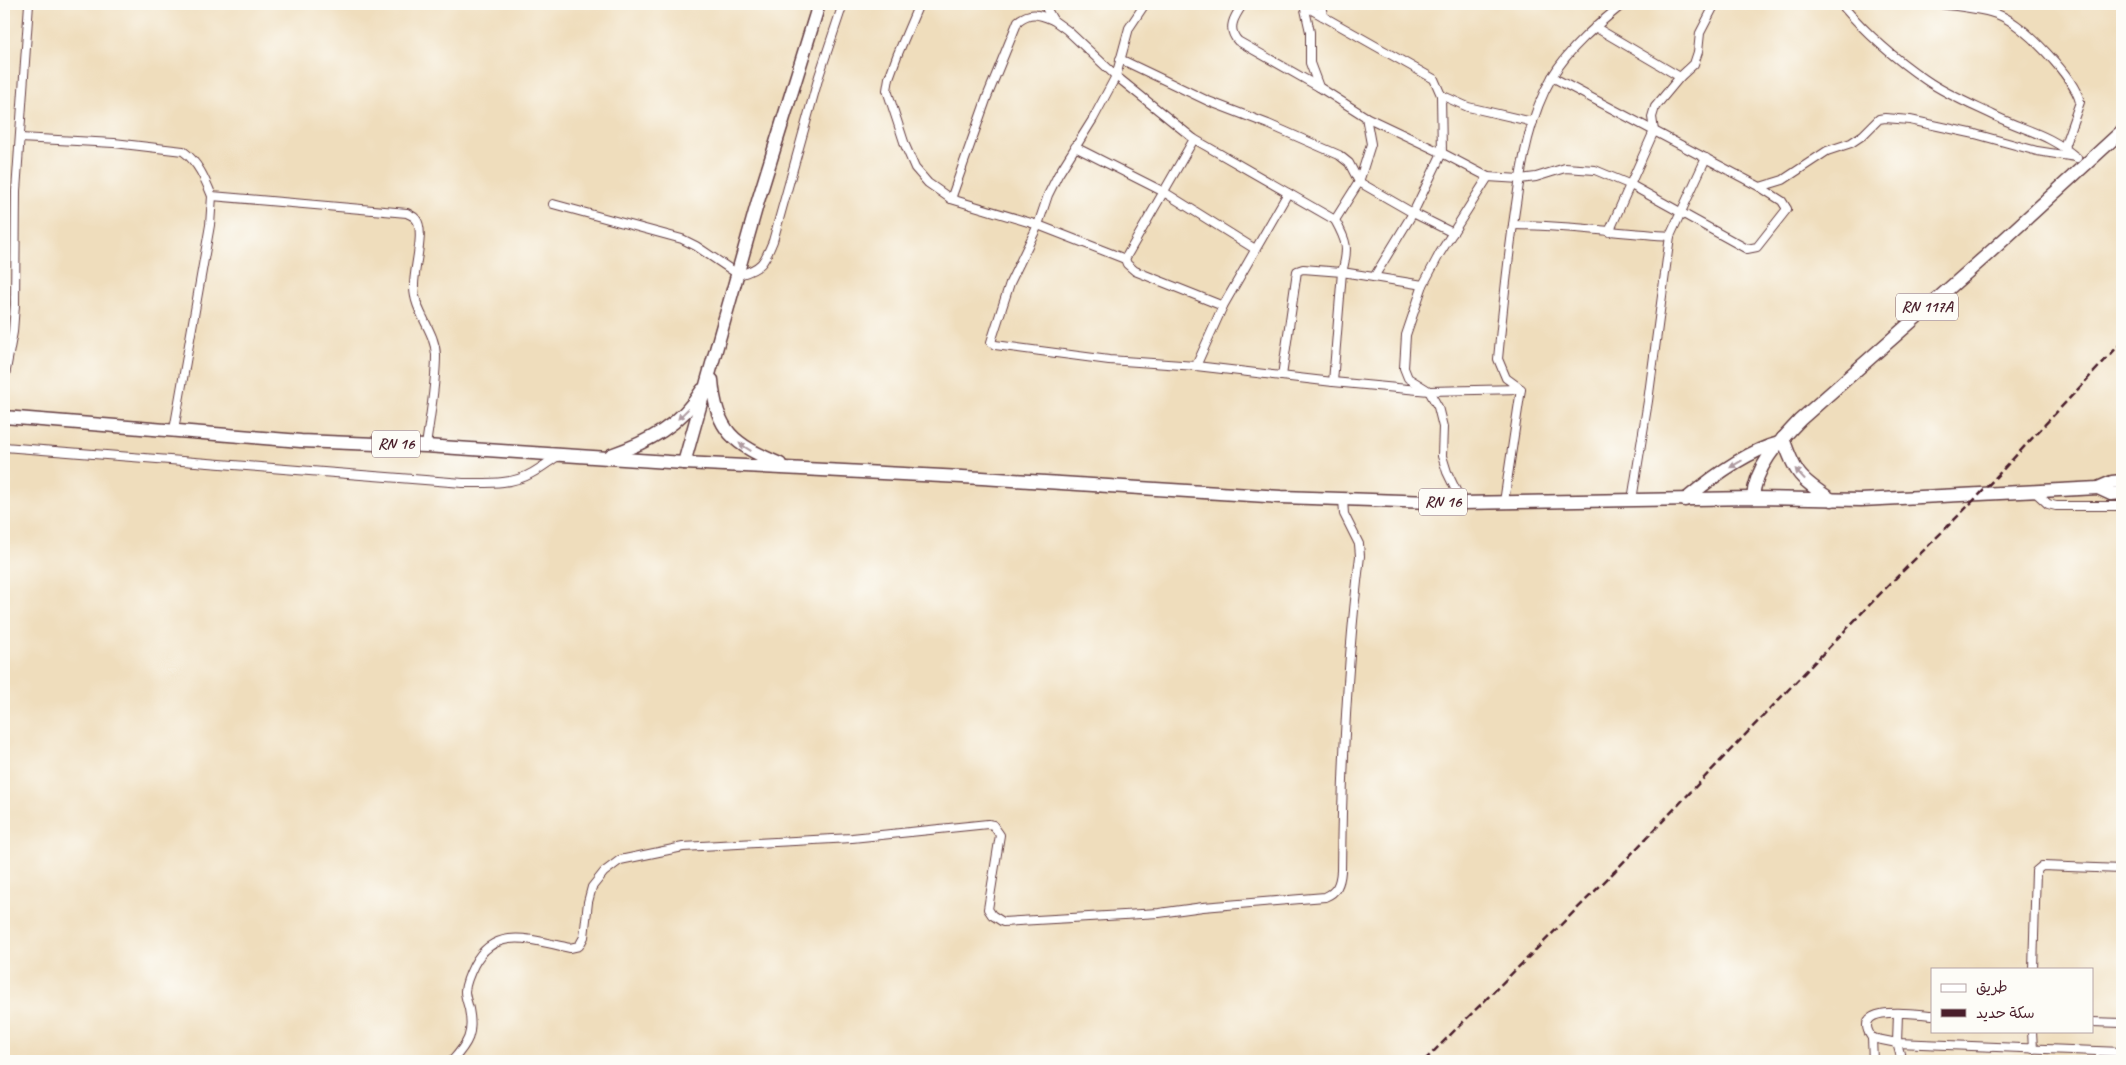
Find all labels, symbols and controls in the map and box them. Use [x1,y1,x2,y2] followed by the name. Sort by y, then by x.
[1896,294,1958,320] road number: RN 117A
[677,408,689,420] one-way arrow
[372,430,420,458] road number: RN 16
[738,442,752,452] one-way arrow
[1729,459,1742,469] one-way arrow
[1794,469,1806,481] one-way arrow
[1419,488,1467,516] road number: RN 16
[1931,968,2094,1032] legend
[1976,978,2008,997] text: طريق
[1976,1004,2035,1023] text: سكة حديد

